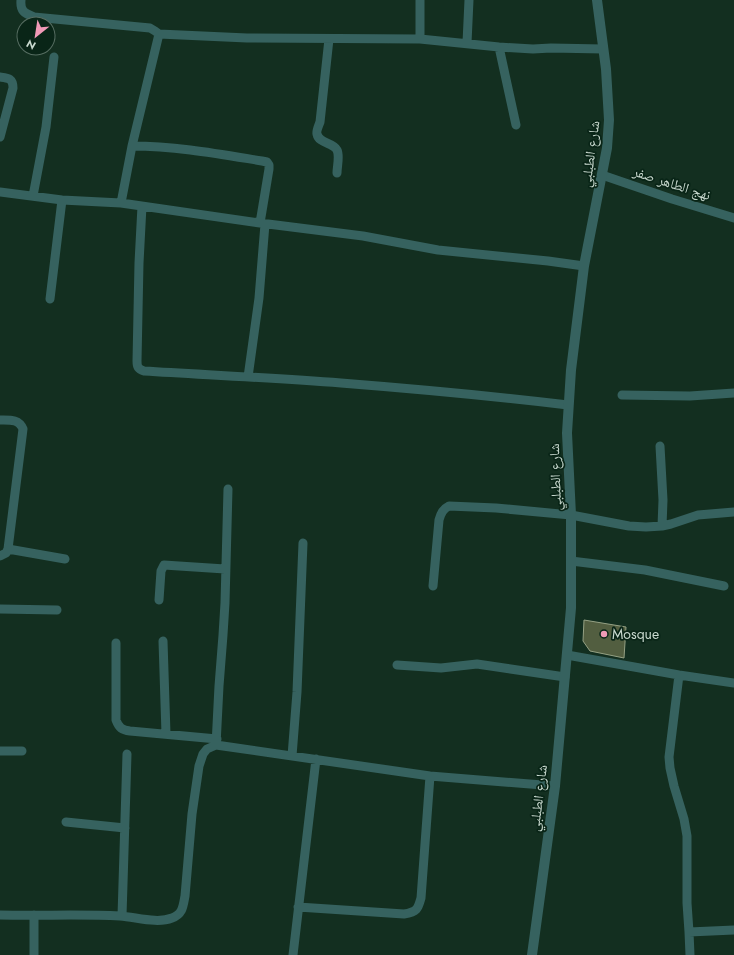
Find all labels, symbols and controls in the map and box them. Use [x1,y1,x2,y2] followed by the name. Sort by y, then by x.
[16,16,56,56] north arrow
[23,36,39,54] text: N
[575,119,606,189] street label: شارع الطبلبي
[630,161,713,205] street label: نهج الطاهر صفر
[544,443,568,511] street label: شارع الطبلبي
[612,624,659,644] place label: Mosque
[599,629,609,639] marker: Mosque
[524,763,554,833] street label: شارع الطبلبي

